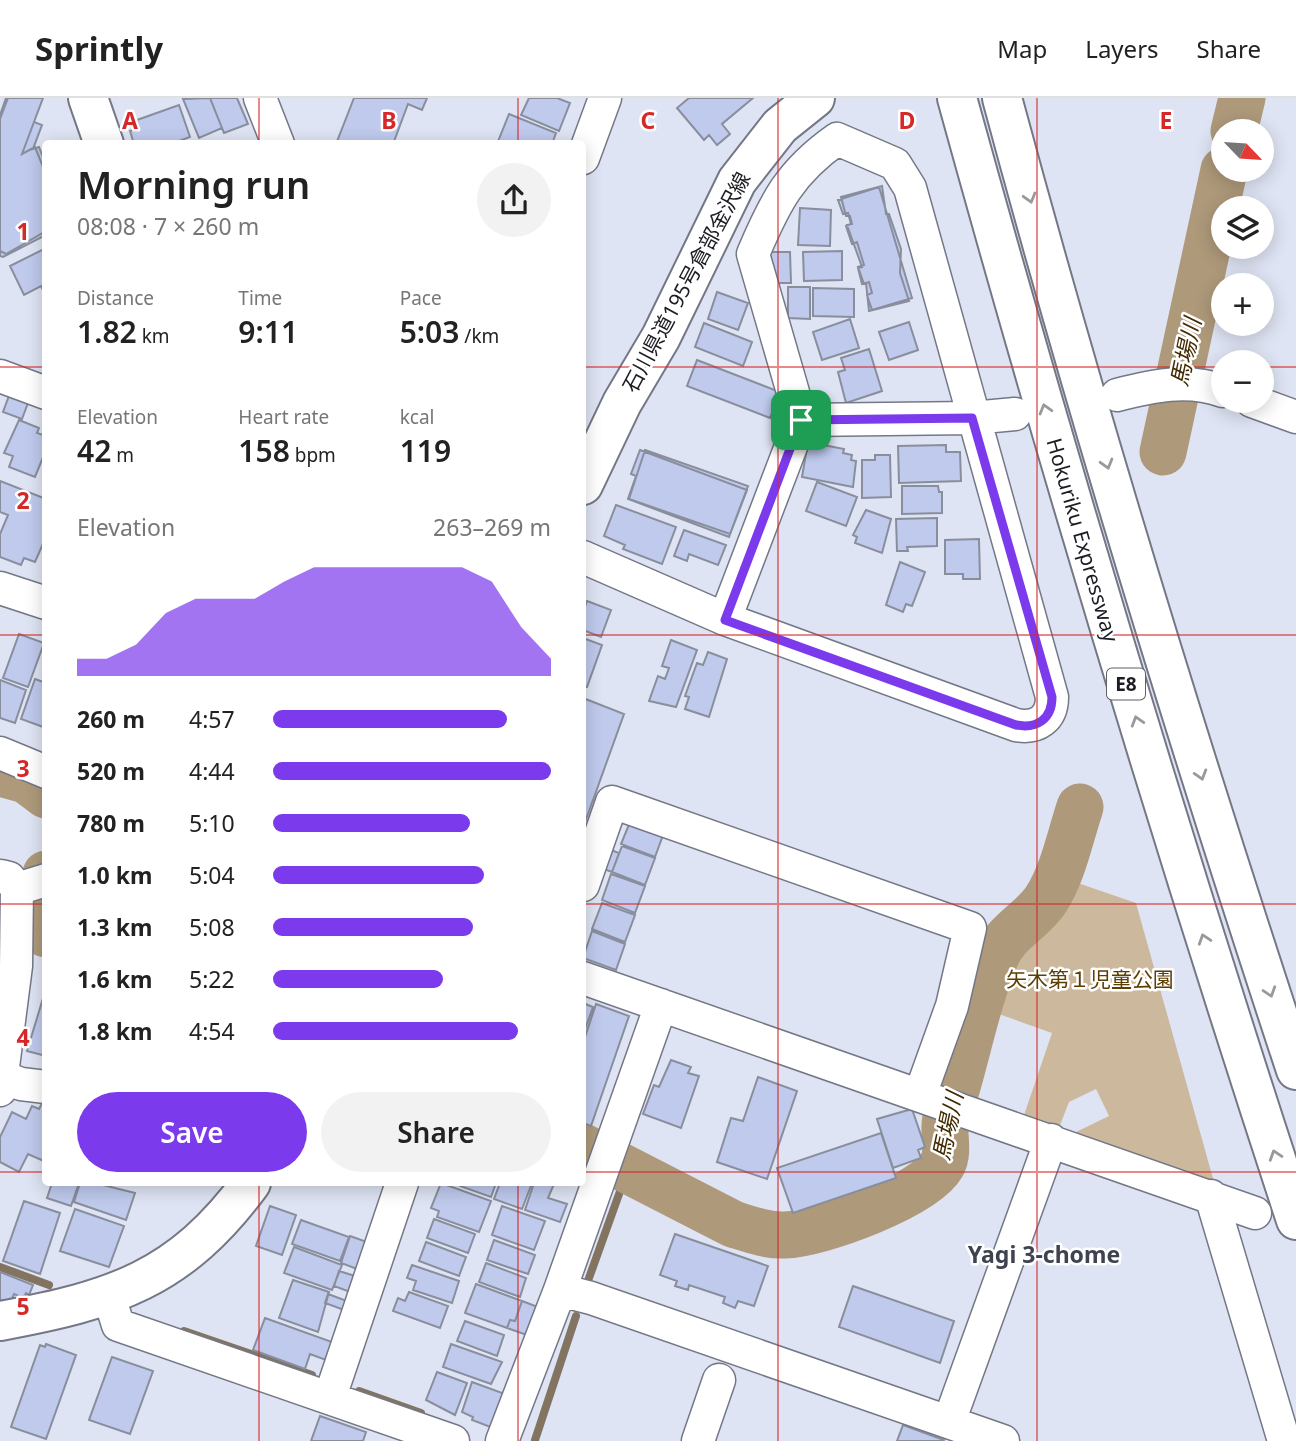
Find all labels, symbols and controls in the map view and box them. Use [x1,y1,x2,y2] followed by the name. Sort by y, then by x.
[35,26,163,71] text: Sprintly
[997,32,1047,65] text: Map
[1085,32,1159,65] text: Layers
[1197,32,1261,65] text: Share
[122,104,138,136] text: A
[381,104,397,136] text: B
[641,104,656,136] text: C
[899,104,915,136] text: D
[1160,104,1172,136] text: E
[1211,119,1274,182] north arrow
[1211,119,1274,413] map controls
[77,158,310,210] text: Morning run
[477,163,551,237] button: share
[616,167,756,397] street label: 石川県道195号倉部金沢線
[1022,192,1037,204] one-way arrow
[1211,196,1274,259] button: layers
[77,210,259,242] text: 08:08 · 7 × 260 m
[16,215,30,247] text: 1
[1211,273,1274,336] button: +
[77,285,154,311] text: Distance
[238,285,282,311] text: Time
[400,285,442,311] text: Pace
[77,311,137,352] text: 1.82
[238,311,298,352] text: 9:11
[400,311,459,352] text: 5:03
[1162,312,1208,389] water label: 馬場川
[137,323,170,349] text: km
[459,323,499,349] text: /km
[1211,350,1274,413] button: −
[771,390,831,450] pin
[782,401,820,439] icon: arrive
[1039,403,1053,415] one-way arrow
[77,404,158,430] text: Elevation
[238,404,329,430] text: Heart rate
[400,404,434,430] text: kcal
[77,430,111,471] text: 42
[238,430,290,471] text: 158
[400,430,451,471] text: 119
[1040,435,1126,646] street label: Hokuriku Expressway
[111,442,134,468] text: m
[290,442,336,468] text: bpm
[1099,458,1114,470] one-way arrow
[16,484,30,516] text: 2
[77,511,175,543] text: Elevation
[433,511,551,543] text: 263–269 m
[1107,668,1145,699] road number: E8
[77,703,145,735] text: 260 m
[189,703,235,735] text: 4:57
[1130,716,1145,728] one-way arrow
[16,752,30,784] text: 3
[77,755,145,787] text: 520 m
[189,755,235,787] text: 4:44
[1193,769,1208,781] one-way arrow
[77,807,145,839] text: 780 m
[189,807,235,839] text: 5:10
[77,859,152,891] text: 1.0 km
[189,859,235,891] text: 5:04
[77,911,152,943] text: 1.3 km
[189,911,235,943] text: 5:08
[1198,933,1212,945] one-way arrow
[77,963,152,995] text: 1.6 km
[189,963,235,995] text: 5:22
[1006,965,1174,993] park label: 矢木第１児童公園
[1262,986,1277,998] one-way arrow
[77,1015,152,1047] text: 1.8 km
[189,1015,235,1047] text: 4:54
[16,1021,30,1053] text: 4
[924,1086,970,1163] water label: 馬場川
[77,1092,307,1172] button: Save
[321,1092,551,1172] button: Share
[1269,1149,1283,1162] one-way arrow
[968,1238,1120,1270] district label: Yagi 3-chome
[16,1290,30,1322] text: 5

